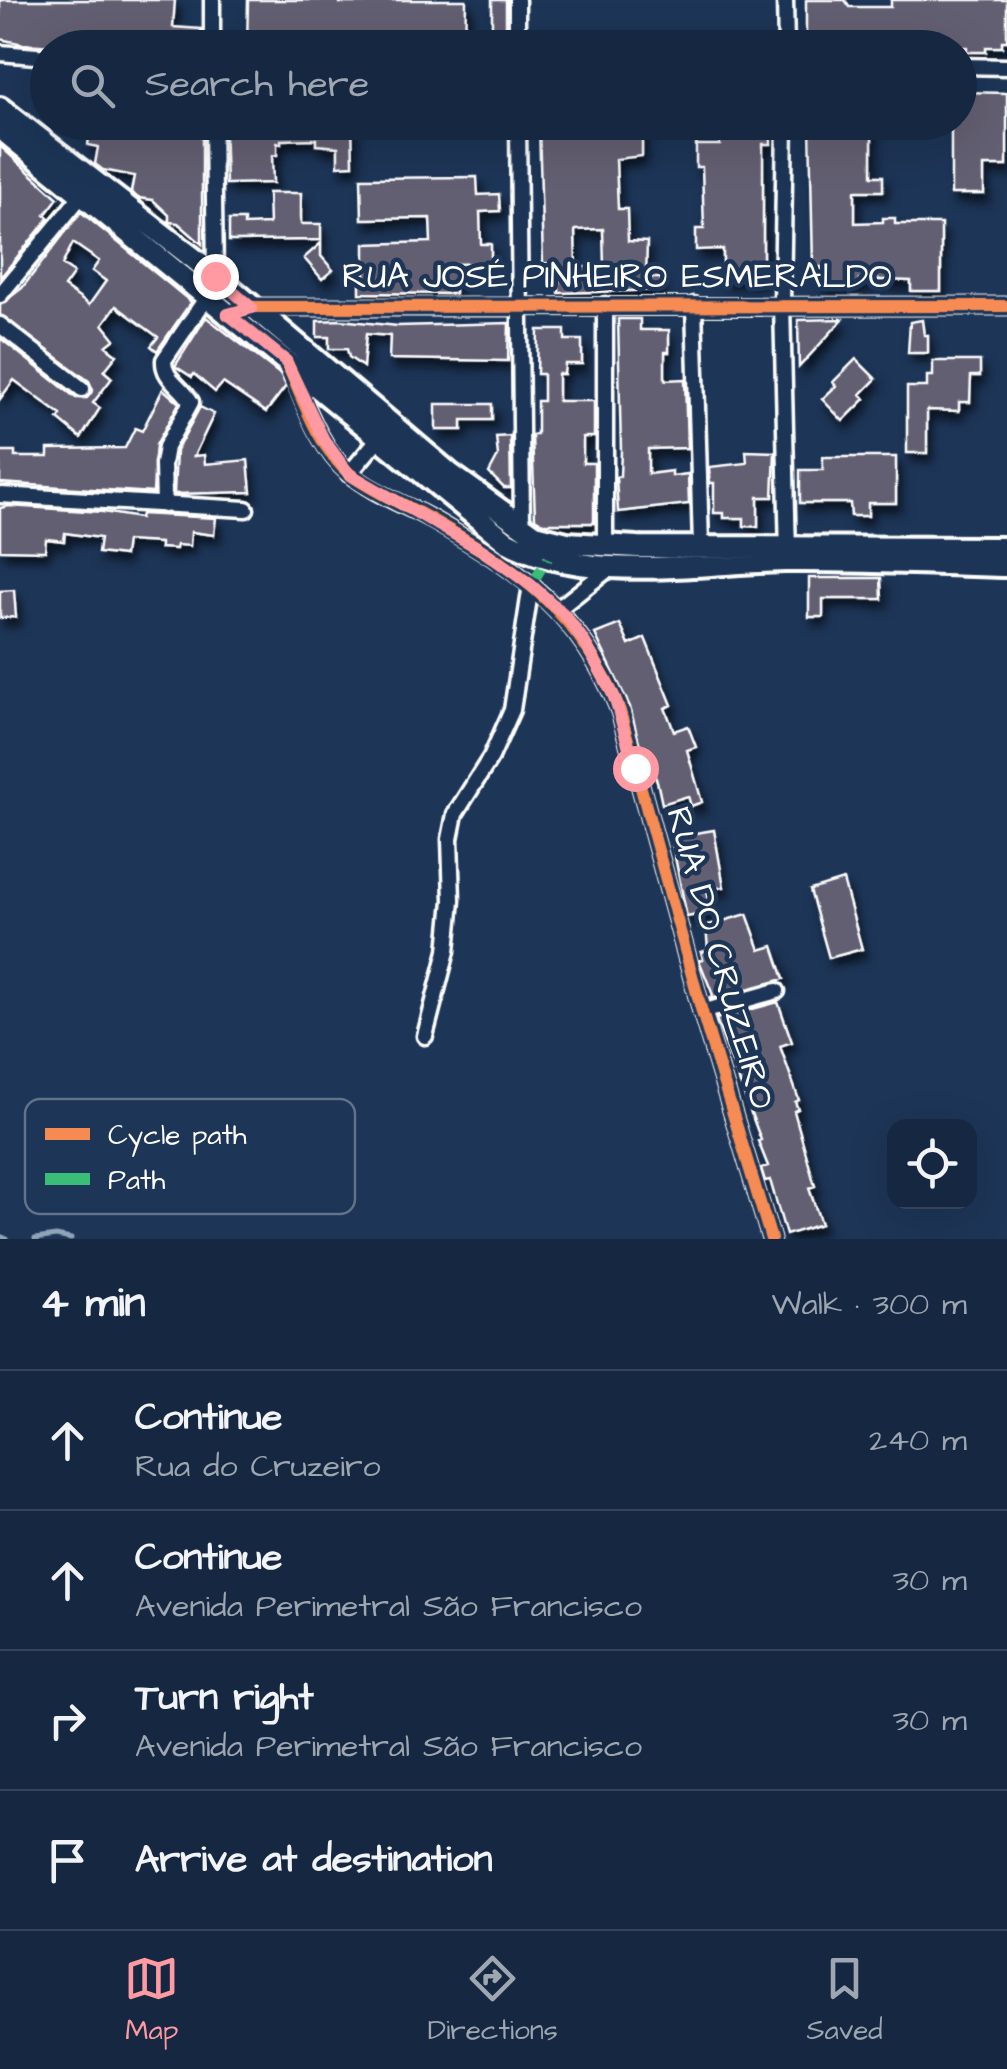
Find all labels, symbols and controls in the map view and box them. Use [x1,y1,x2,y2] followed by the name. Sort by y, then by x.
[30,30,977,140] search box
[65,58,120,113] icon: search
[145,59,369,111] text: Search here
[342,252,892,301] street label: RUA JOSÉ PINHEIRO ESMERALDO
[193,254,239,300] route end
[613,746,659,792] route start
[653,801,787,1115] street label: RUA DO CRUZEIRO
[25,1099,355,1214] legend
[108,1116,247,1157] text: Cycle path
[887,1119,977,1209] map controls
[887,1119,977,1209] button: locate
[108,1161,165,1200] text: Path
[40,1275,145,1333] text: 4 min
[771,1282,967,1327] text: Walk · 300 m
[135,1392,282,1444] text: Continue
[40,1413,95,1468] icon: ahead
[869,1418,967,1463] text: 240 m
[135,1444,381,1489] text: Rua do Cruzeiro
[135,1532,282,1584] text: Continue
[40,1553,95,1608] icon: ahead
[893,1558,967,1603] text: 30 m
[135,1584,642,1629] text: Avenida Perimetral São Francisco
[135,1672,314,1724] text: Turn right
[40,1693,95,1748] icon: right
[893,1698,967,1743] text: 30 m
[135,1724,642,1769] text: Avenida Perimetral São Francisco
[40,1833,95,1888] icon: arrive
[135,1834,492,1886] text: Arrive at destination
[124,1951,179,2050] tab: Map
[428,1951,558,2050] tab: Directions
[806,1951,883,2050] tab: Saved

